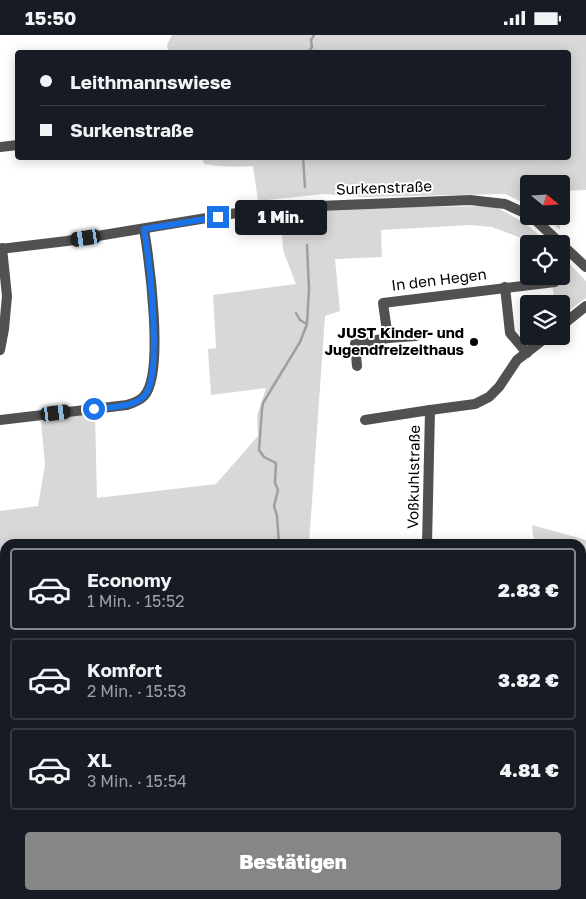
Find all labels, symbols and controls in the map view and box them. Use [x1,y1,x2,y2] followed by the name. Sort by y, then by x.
[25,6,76,29] text: 15:50
[70,70,232,93] text: Leithmannswiese
[70,118,194,141] text: Surkenstraße
[520,175,570,225] north arrow
[520,175,570,345] map controls
[336,176,433,198] street label: Surkenstraße
[236,199,328,235] callout: 1 Min.
[207,206,229,228] route end
[258,207,304,227] text: 1 Min.
[70,228,101,248] car
[520,235,570,285] button: locate
[390,264,488,294] street label: In den Hegen
[520,295,570,345] button: layers
[324,323,464,358] place label: JUST Kinder- und Jugendfreizeithaus
[468,336,480,348] marker: JUST Kinder- und Jugendfreizeithaus
[83,398,105,420] route start
[40,404,71,422] car
[403,425,423,529] street label: Voßkuhlstraße
[27,567,72,612] icon: car
[87,568,172,591] text: Economy
[498,578,559,601] text: 2.83 €
[87,591,185,611] text: 1 Min. · 15:52
[27,657,72,702] icon: car
[87,658,162,681] text: Komfort
[498,668,559,691] text: 3.82 €
[87,681,186,701] text: 2 Min. · 15:53
[27,747,72,792] icon: car
[87,748,112,771] text: XL
[500,758,559,781] text: 4.81 €
[87,771,187,791] text: 3 Min. · 15:54
[25,832,561,890] button: Bestätigen

